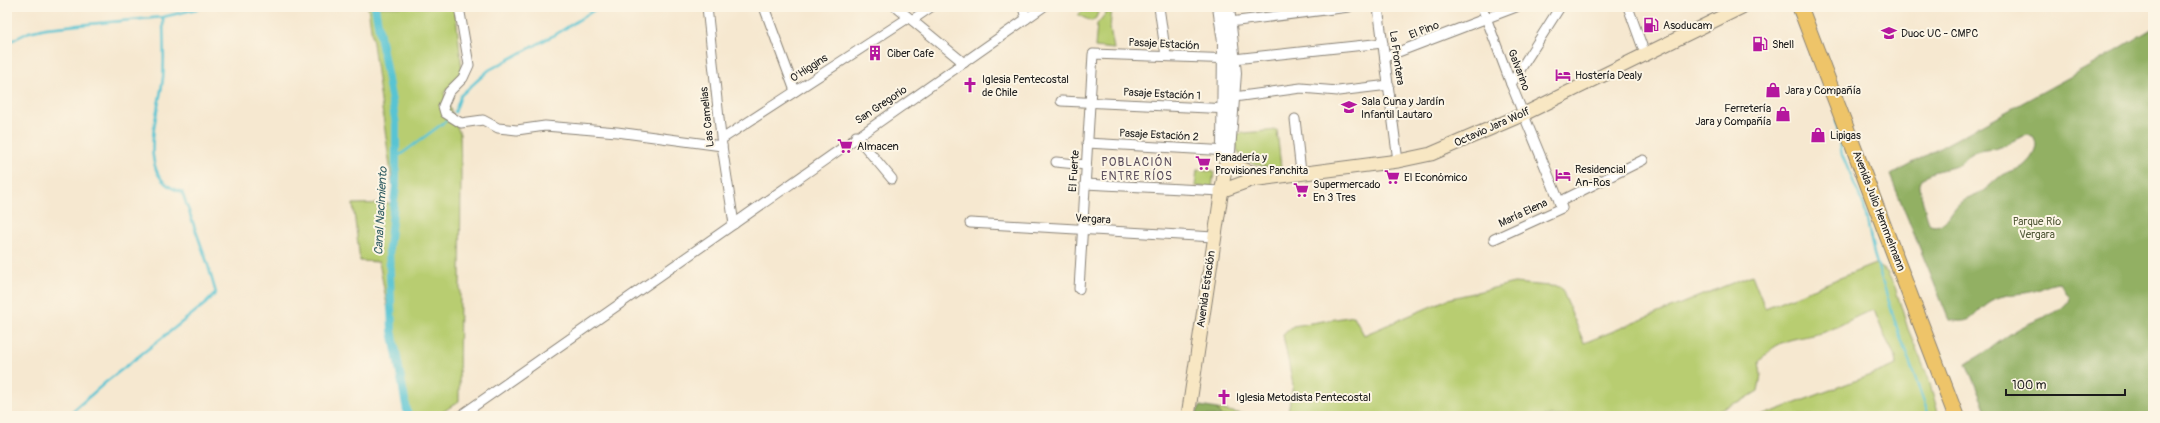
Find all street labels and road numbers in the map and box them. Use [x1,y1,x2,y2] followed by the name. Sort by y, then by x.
[1407,18,1441,42] street label: El Pino
[1387,30,1407,86] street label: La Frontera
[1128,36,1200,52] street label: Pasaje Estación
[1505,47,1533,93] street label: Galvarino
[788,51,830,85] street label: O'Higgins
[853,83,909,127] street label: San Gregorio
[1123,85,1201,103] street label: Pasaje Estación 1
[697,86,717,148] street label: Las Camelias
[1452,104,1532,150] street label: Octavio Jara Wolf
[1119,126,1199,144] street label: Pasaje Estación 2
[1066,149,1082,192] street label: El Fuerte
[1850,149,1908,273] street label: Avenida Julio Hemmelmann
[1496,196,1550,230] street label: María Elena
[1075,212,1111,226] street label: Vergara
[1194,250,1218,328] street label: Avenida Estación

